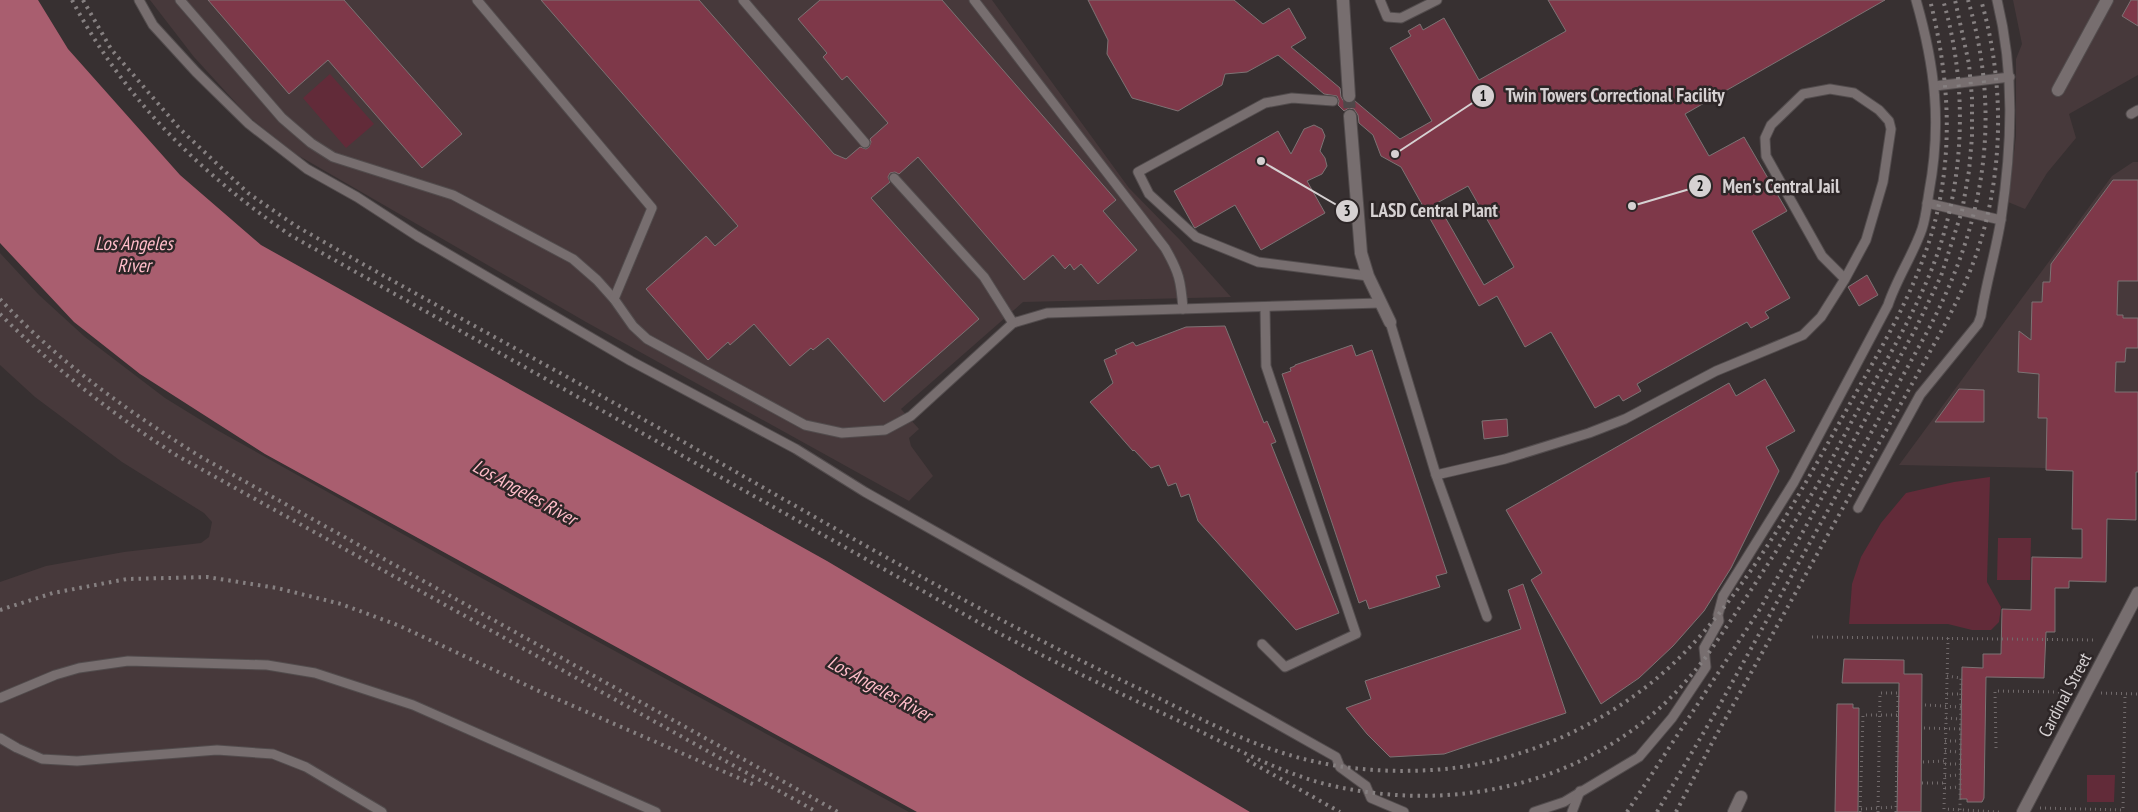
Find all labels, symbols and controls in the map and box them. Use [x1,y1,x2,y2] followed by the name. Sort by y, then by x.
[1470,79,1735,113] callout: Twin Towers Correctional Facility
[1505,83,1725,107] text: Twin Towers Correctional Facility
[1479,86,1487,105] text: 1
[1688,169,1850,203] callout: Men's Central Jail
[1722,174,1840,198] text: Men's Central Jail
[1696,176,1704,195] text: 2
[1335,194,1508,228] callout: LASD Central Plant
[1370,198,1498,222] text: LASD Central Plant
[1343,201,1351,220] text: 3
[95,231,174,277] water label: Los Angeles River
[469,454,584,532] water label: Los Angeles River
[2033,649,2096,741] street label: Cardinal Street
[824,650,939,728] water label: Los Angeles River

